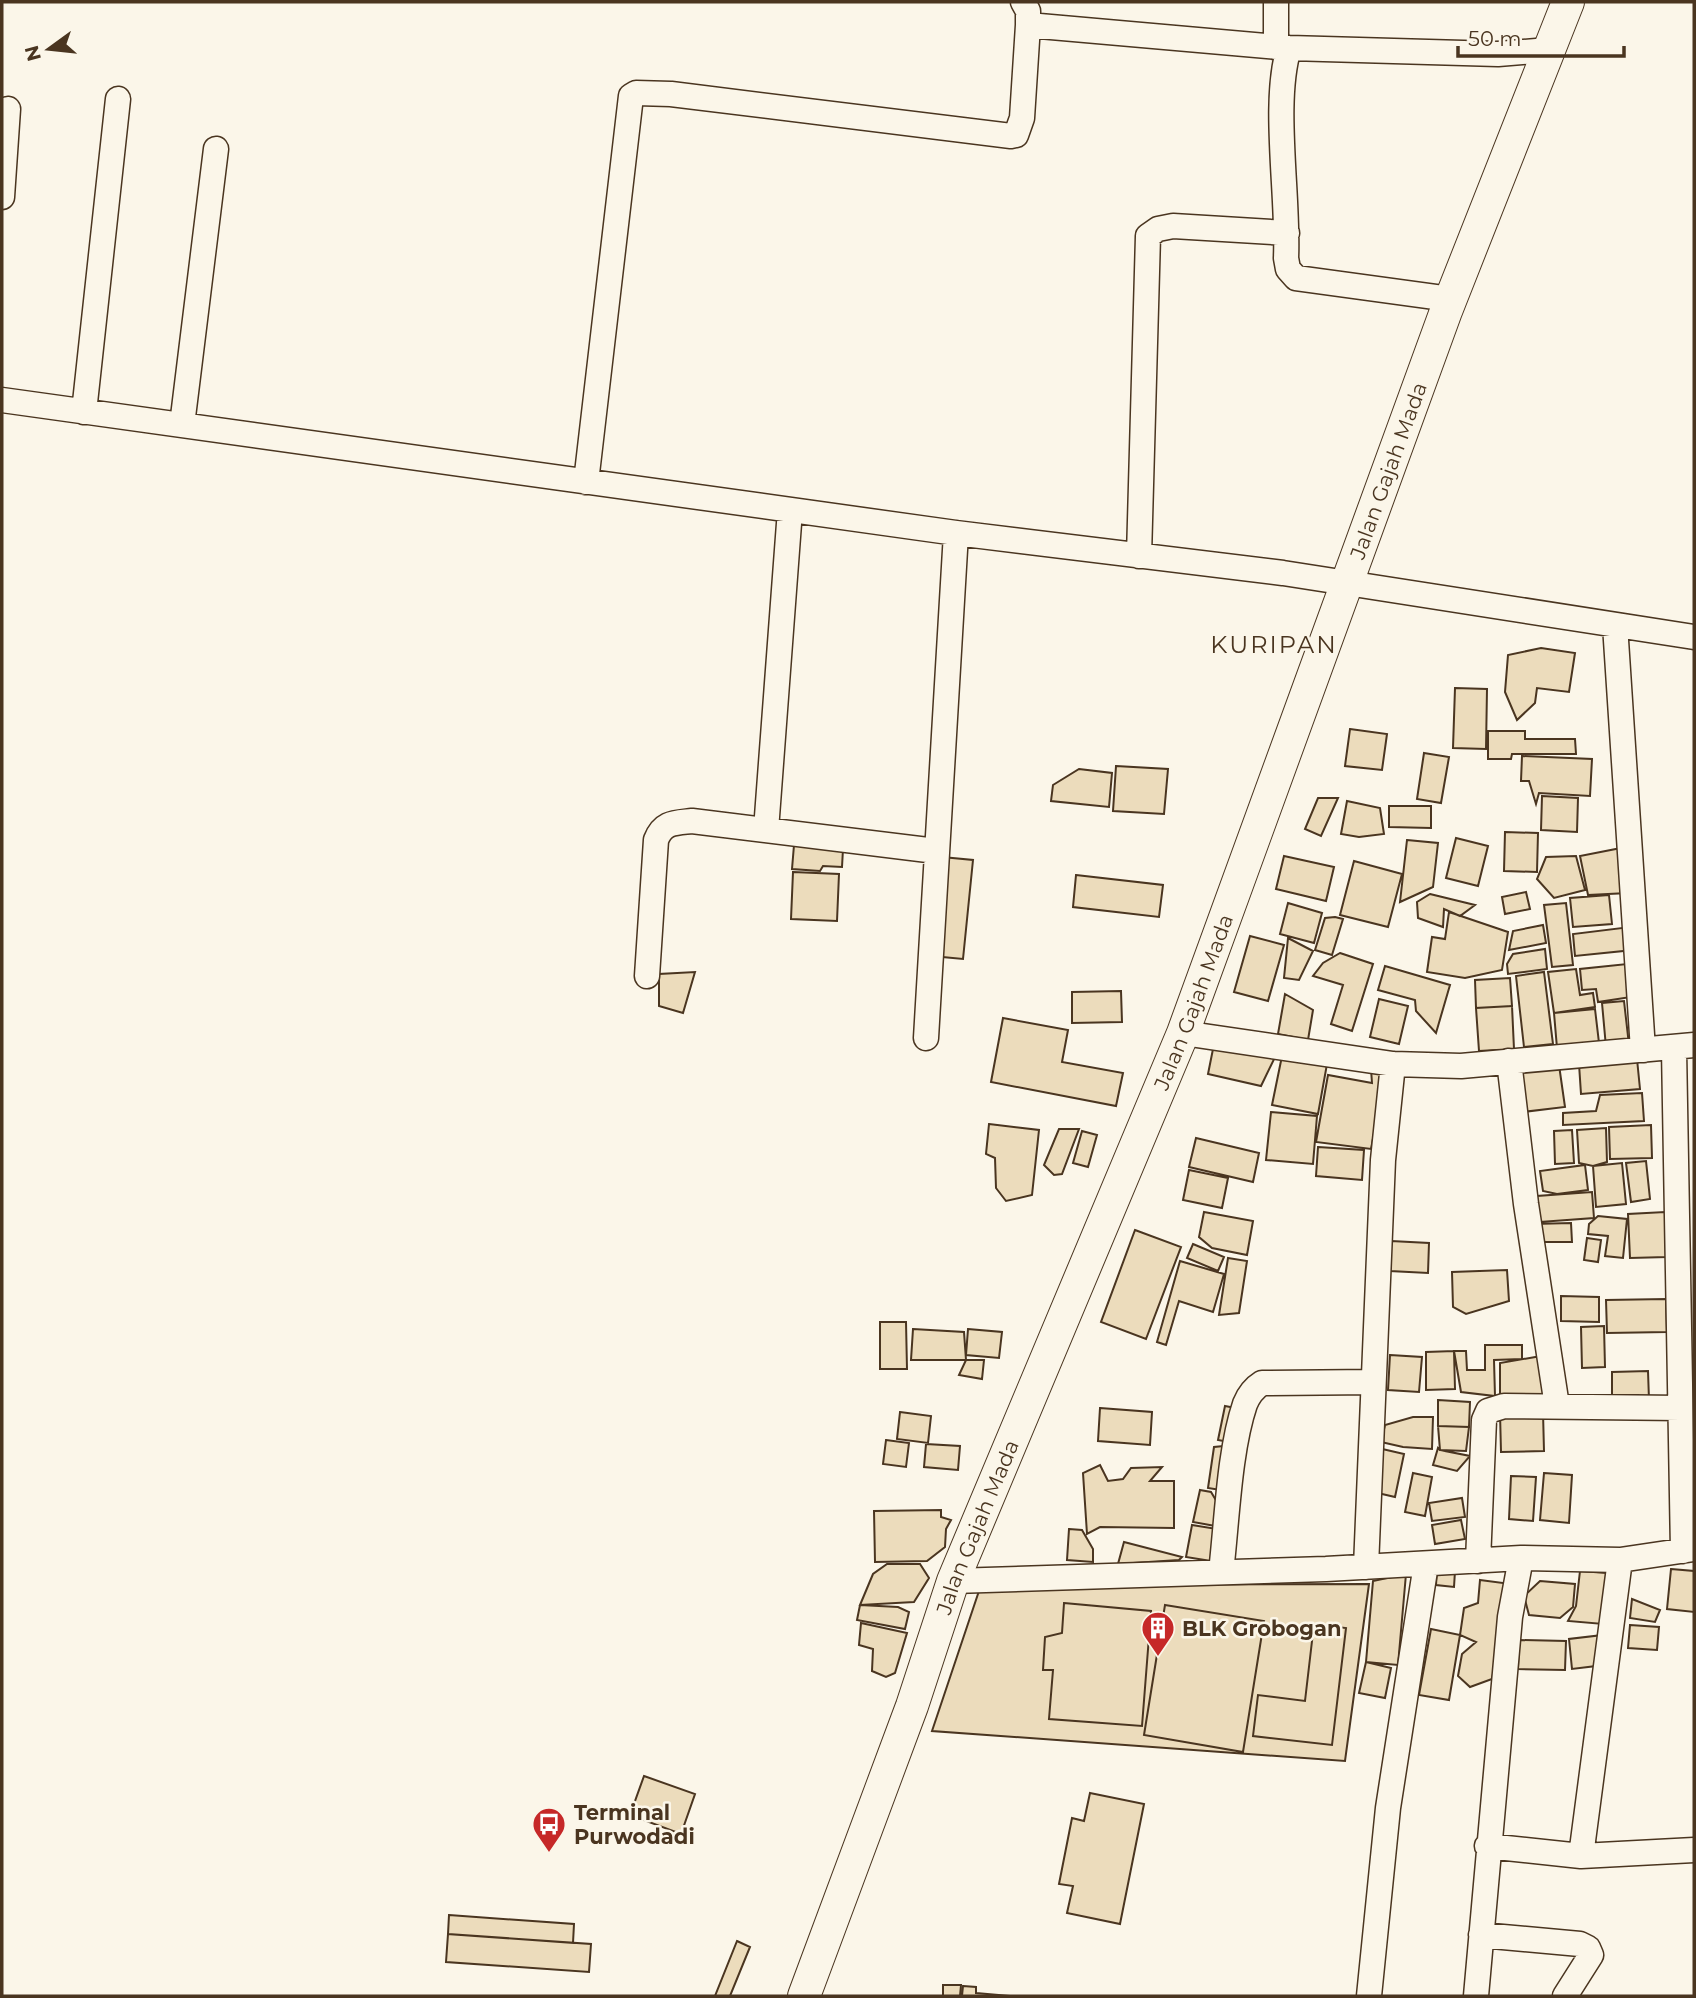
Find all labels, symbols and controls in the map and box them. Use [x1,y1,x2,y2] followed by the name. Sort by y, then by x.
[14,14,84,84] north arrow
[1458,14,1624,58] scale bar
[1468,26,1522,51] text: 50 m
[20,43,46,64] text: N
[1344,379,1432,563] street label: Jalan Gajah Mada
[1210,630,1338,659] district label: KURIPAN
[1148,910,1238,1095] street label: Jalan Gajah Mada
[930,1436,1023,1618] street label: Jalan Gajah Mada
[1139,1609,1177,1658] building icon: BLK Grobogan
[1182,1616,1341,1641] place label: BLK Grobogan
[574,1800,695,1849] place label: Terminal Purwodadi
[530,1805,568,1854] bus stop icon: Terminal Purwodadi

